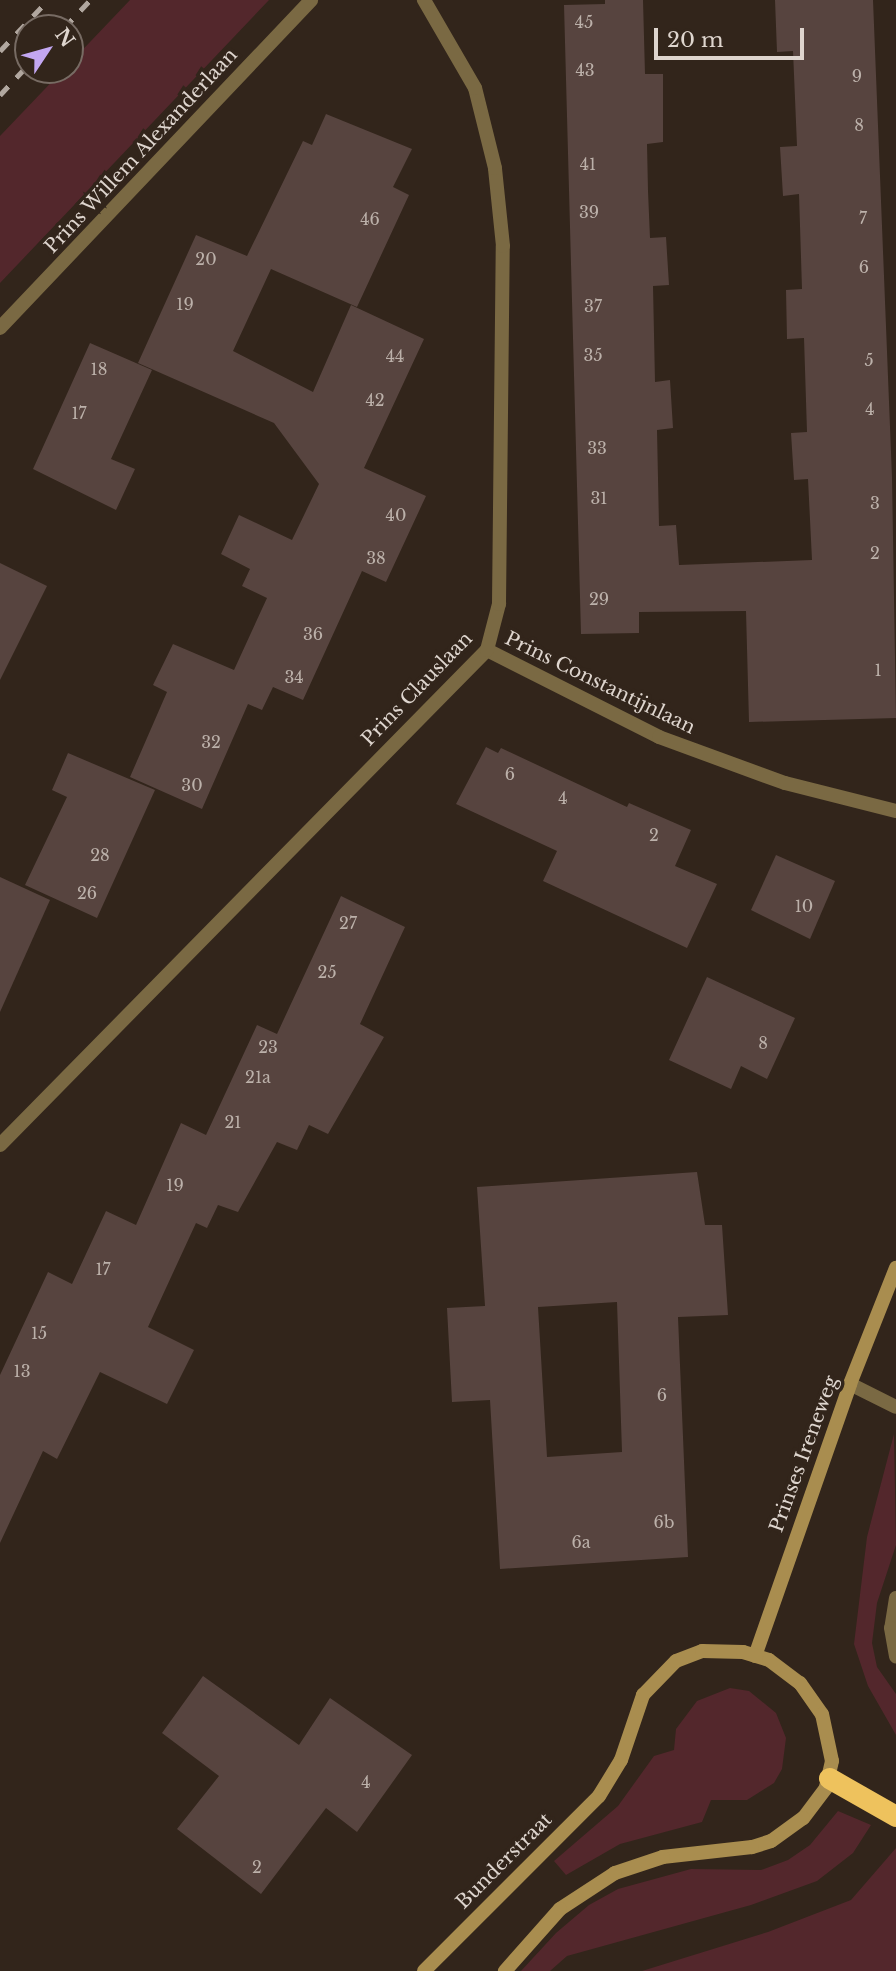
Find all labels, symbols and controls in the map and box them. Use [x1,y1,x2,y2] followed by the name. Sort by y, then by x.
[575,12,593,32] house number: 45
[14,14,84,84] north arrow
[658,14,808,58] scale bar
[50,24,79,52] text: N
[667,27,724,53] text: 20 m
[39,43,243,259] street label: Prins Willem Alexanderlaan
[575,60,595,80] house number: 43
[852,66,862,86] house number: 9
[854,115,864,135] house number: 8
[580,154,596,174] house number: 41
[579,202,599,222] house number: 39
[859,208,867,228] house number: 7
[360,209,380,229] house number: 46
[195,249,217,269] house number: 20
[859,257,869,277] house number: 6
[176,294,194,314] house number: 19
[584,296,602,316] house number: 37
[584,345,602,365] house number: 35
[386,346,404,366] house number: 44
[864,350,874,370] house number: 5
[91,359,107,379] house number: 18
[365,390,385,410] house number: 42
[865,399,875,419] house number: 4
[71,403,87,423] house number: 17
[587,438,607,458] house number: 33
[591,488,607,508] house number: 31
[870,493,880,513] house number: 3
[386,505,406,525] house number: 40
[870,543,880,563] house number: 2
[366,548,386,568] house number: 38
[589,589,609,609] house number: 29
[303,624,323,644] house number: 36
[357,627,477,751] street label: Prins Clauslaan
[501,627,699,739] street label: Prins Constantijnlaan
[874,660,882,680] house number: 1
[284,667,304,687] house number: 34
[201,732,221,752] house number: 32
[505,764,515,784] house number: 6
[181,775,203,795] house number: 30
[558,788,568,808] house number: 4
[649,825,659,845] house number: 2
[90,845,110,865] house number: 28
[77,883,97,903] house number: 26
[795,896,813,916] house number: 10
[339,913,357,933] house number: 27
[318,962,336,982] house number: 25
[758,1033,768,1053] house number: 8
[258,1037,278,1057] house number: 23
[245,1067,271,1087] house number: 21a
[225,1112,241,1132] house number: 21
[166,1175,184,1195] house number: 19
[95,1259,111,1279] house number: 17
[31,1323,47,1343] house number: 15
[14,1361,30,1381] house number: 13
[765,1373,843,1535] street label: Prinses Ireneweg
[657,1385,667,1405] house number: 6
[654,1512,674,1532] house number: 6b
[571,1532,591,1552] house number: 6a
[361,1772,371,1792] house number: 4
[451,1808,557,1914] street label: Bunderstraat
[252,1857,262,1877] house number: 2

